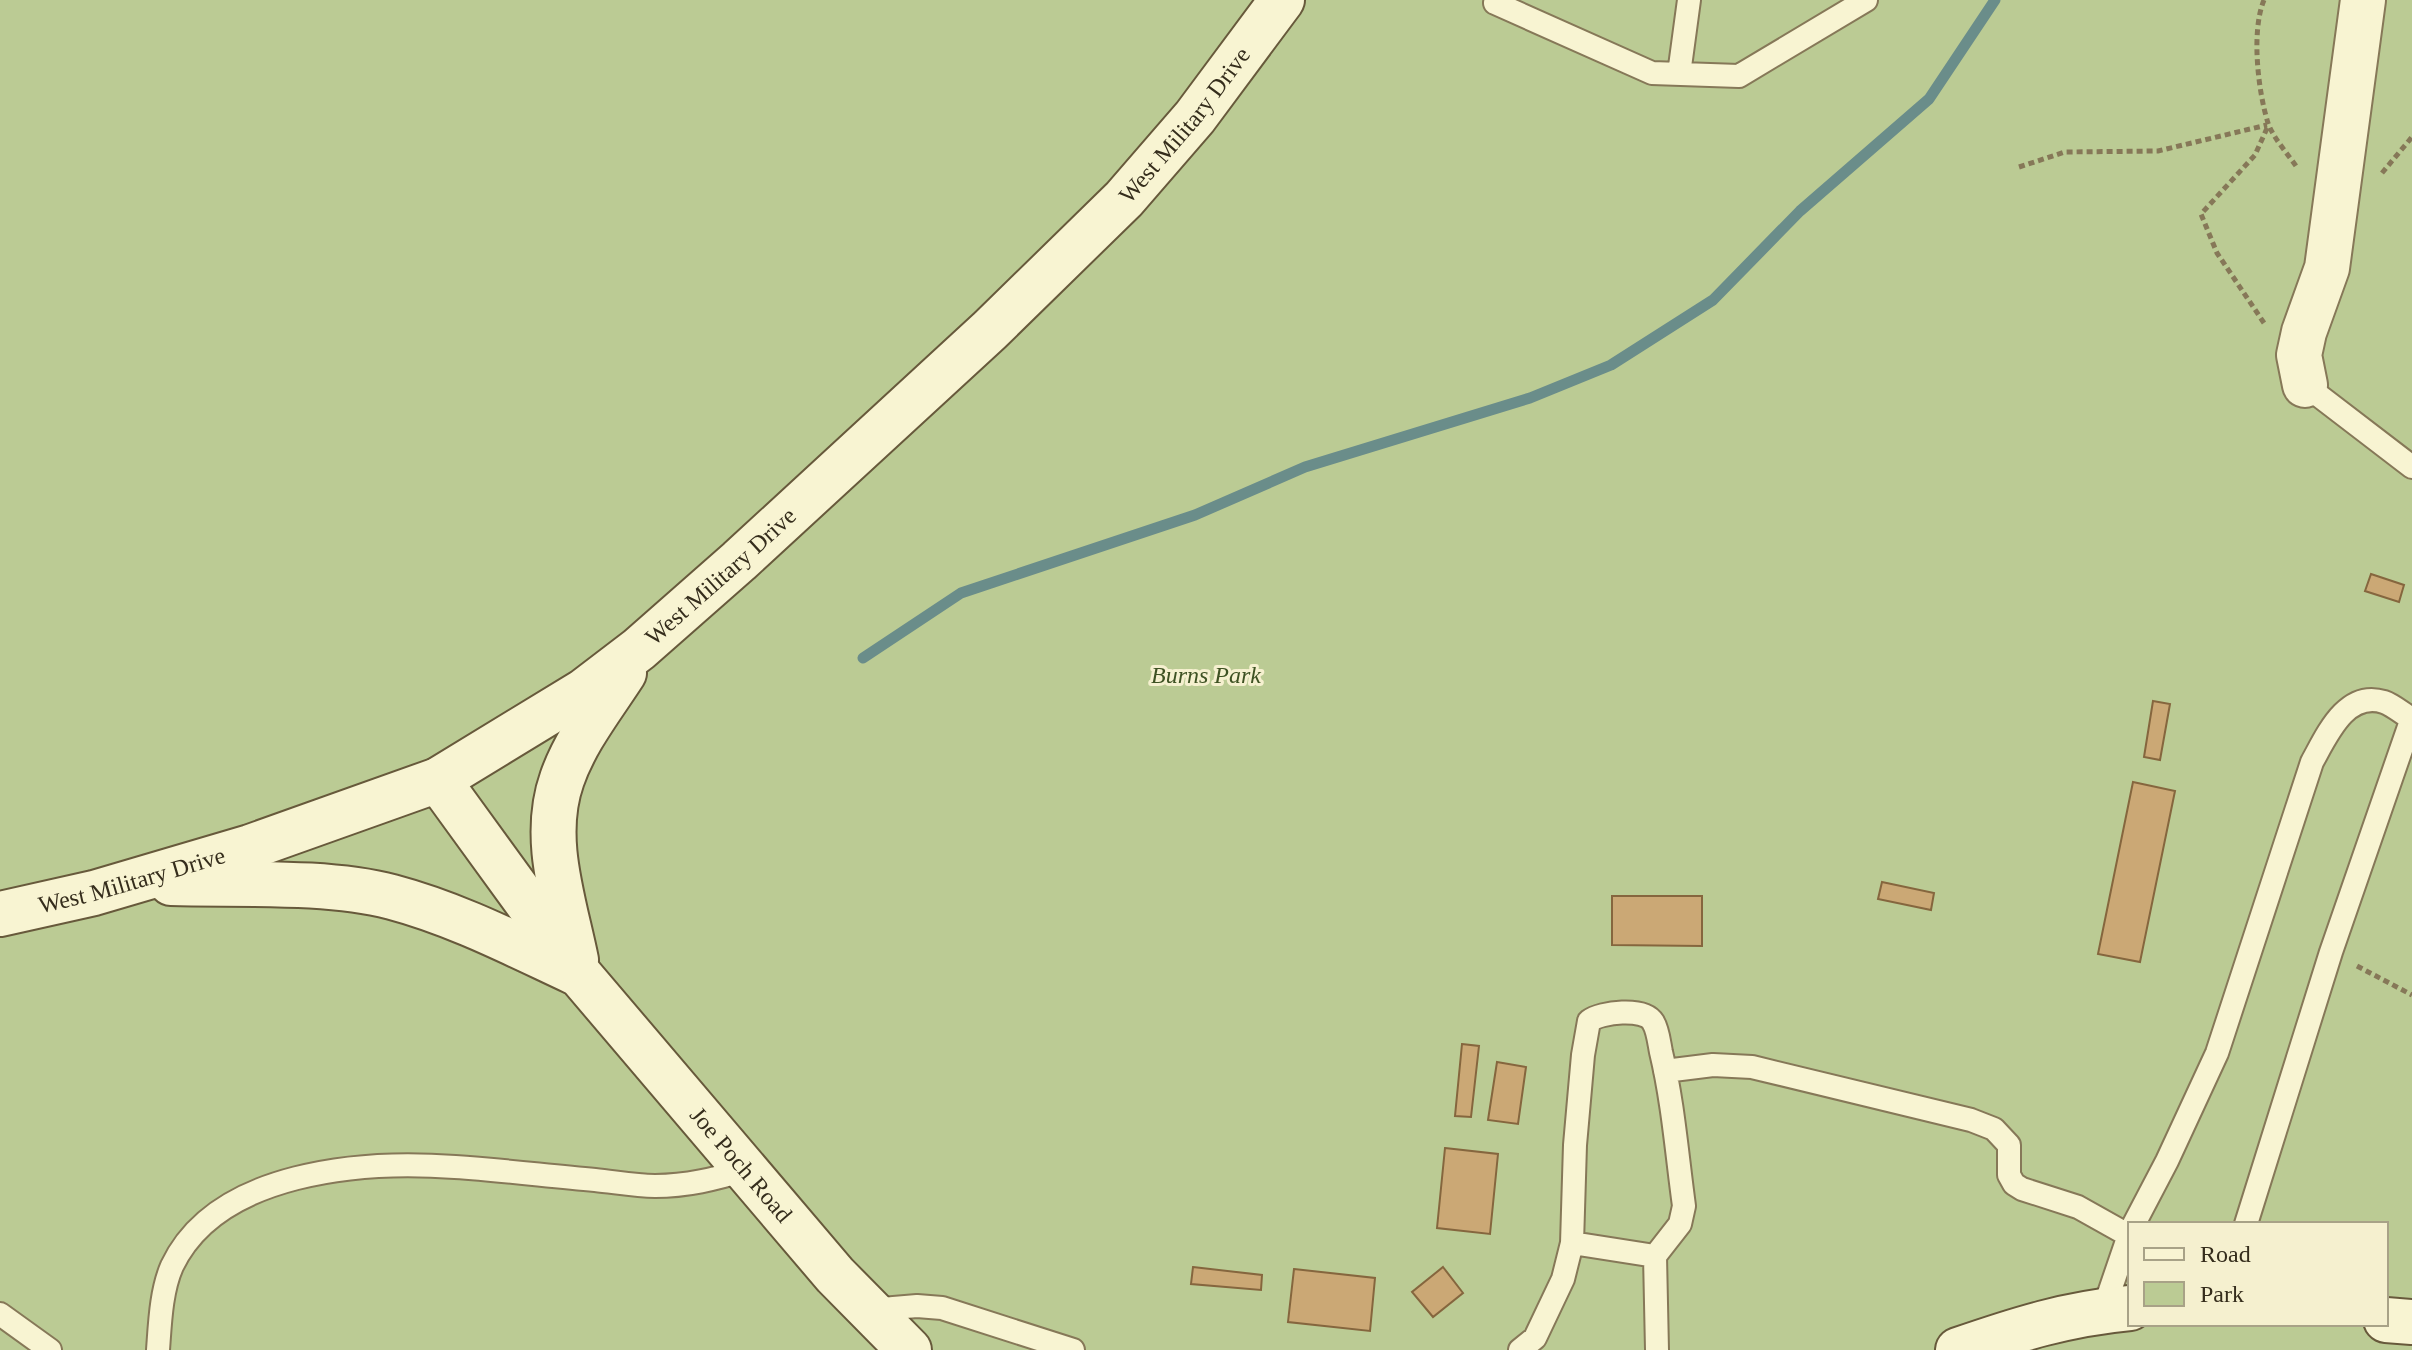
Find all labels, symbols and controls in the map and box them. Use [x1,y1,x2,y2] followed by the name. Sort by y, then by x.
[1114,42,1255,208] street label: West Military Drive
[640,502,801,650] street label: West Military Drive
[1151,662,1261,688] park label: Burns Park
[36,842,228,918] street label: West Military Drive
[685,1102,797,1227] street label: Joe Poch Road
[2128,1222,2388,1326] legend
[2200,1241,2251,1267] text: Road
[2200,1281,2244,1307] text: Park

